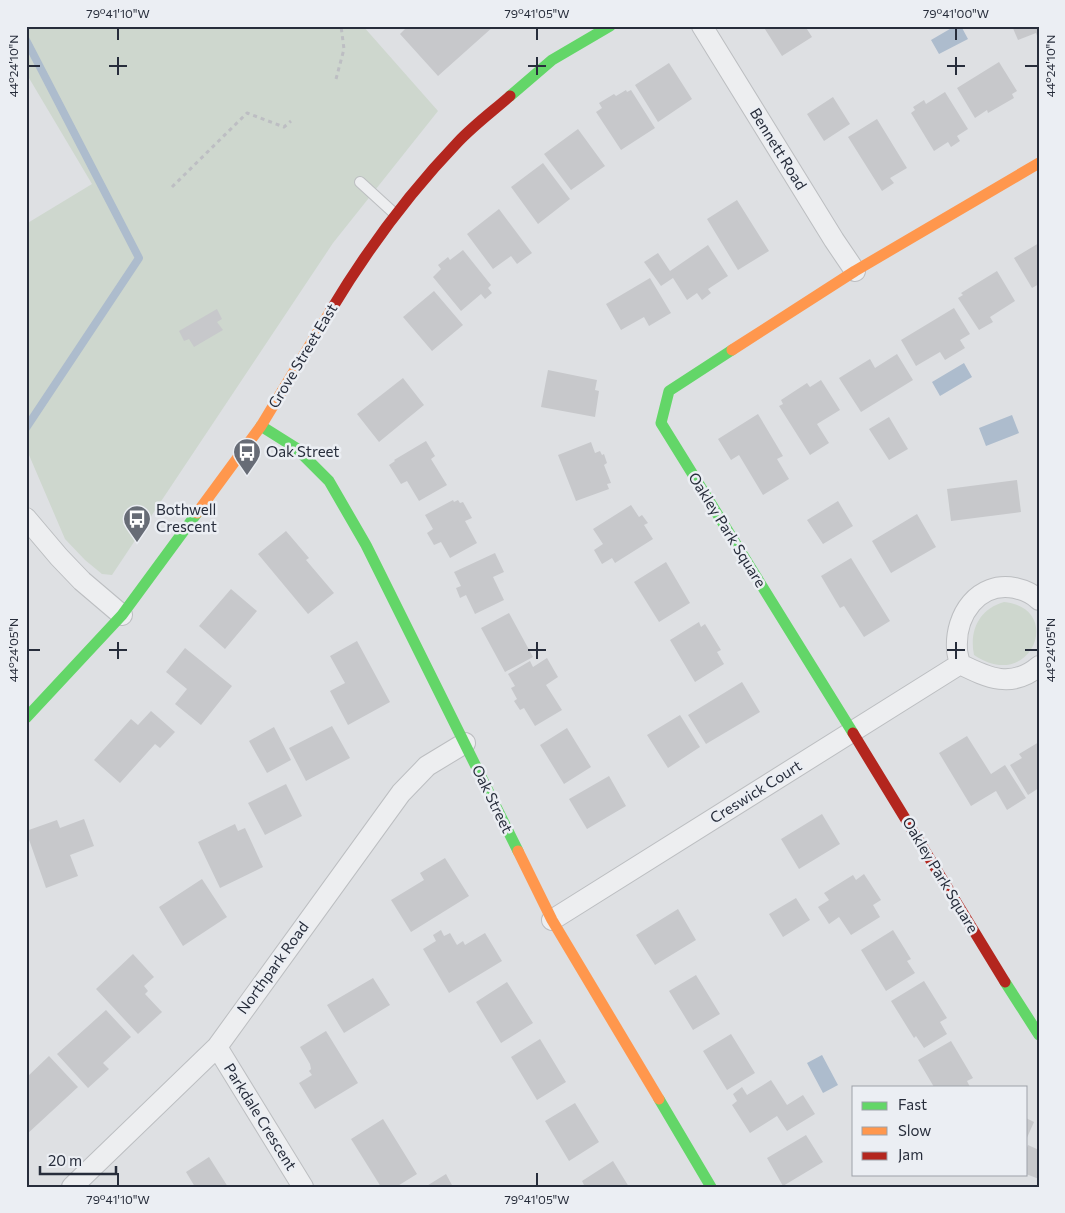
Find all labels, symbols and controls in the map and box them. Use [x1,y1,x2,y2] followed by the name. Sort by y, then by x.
[86,6,150,20] text: 79°41'10"W
[504,6,570,20] text: 79°41'05"W
[923,6,989,20] text: 79°41'00"W
[6,35,20,97] text: 44°24'10"N
[1043,35,1057,97] text: 44°24'10"N
[747,104,811,193] street label: Bennett Road
[264,300,340,411] street label: Grove Street East
[232,437,262,476] bus stop icon: Oak Street
[266,442,340,460] place label: Oak Street
[685,469,771,590] street label: Oakley Park Square
[156,500,217,535] place label: Bothwell Crescent
[122,504,152,543] bus stop icon: Bothwell Crescent
[6,618,20,682] text: 44°24'05"N
[1043,618,1057,682] text: 44°24'05"N
[706,756,805,827] street label: Creswick Court
[469,762,517,836] street label: Oak Street
[899,813,983,936] street label: Oakley Park Square
[233,918,312,1017] street label: Northpark Road
[221,1060,301,1173] street label: Parkdale Crescent
[852,1086,1028,1176] legend
[898,1095,927,1113] text: Fast
[898,1121,931,1139] text: Slow
[40,1143,116,1175] scale bar
[898,1145,923,1163] text: Jam
[48,1151,82,1169] text: 20 m
[86,1192,150,1206] text: 79°41'10"W
[504,1192,570,1206] text: 79°41'05"W

